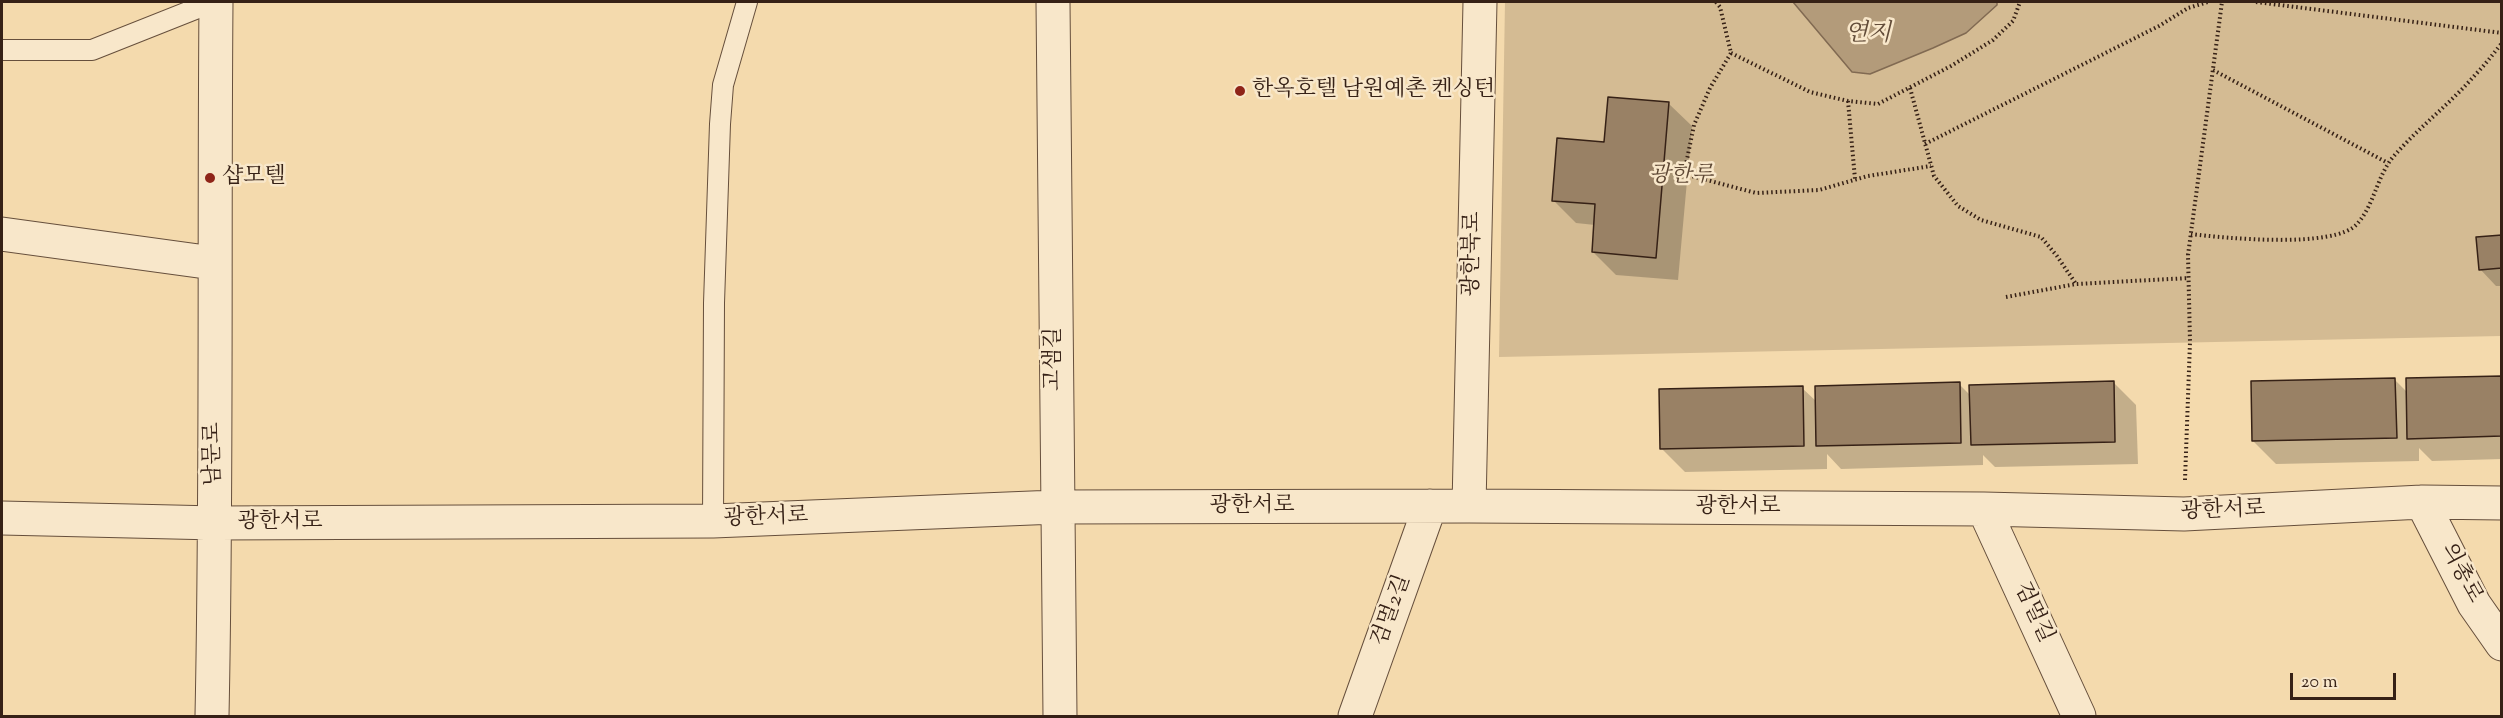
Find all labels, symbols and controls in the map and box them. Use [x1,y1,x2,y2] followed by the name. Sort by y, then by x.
[1845,22,1891,50] water label: 연지
[1252,78,1495,104] place label: 한옥호텔 남원예촌 켄싱턴
[1233,84,1247,98] marker: 한옥호텔 남원예촌 켄싱턴
[1649,164,1713,190] park label: 광한루
[222,165,286,191] place label: 샵모텔
[203,171,217,185] marker: 샵모텔
[1460,211,1488,297] street label: 광한북로
[1042,327,1068,391] street label: 고샘길
[201,422,229,486] street label: 남문로
[1209,494,1295,520] street label: 광한서로
[1695,495,1781,521] street label: 광한서로
[2180,497,2266,527] street label: 광한서로
[723,504,809,534] street label: 광한서로
[237,510,323,536] street label: 광한서로
[2433,540,2487,608] street label: 의총로
[1368,572,1418,650] street label: 검멀2길
[2007,579,2057,647] street label: 검멀길
[2293,661,2400,699] scale bar
[2301,670,2338,696] text: 20 m

